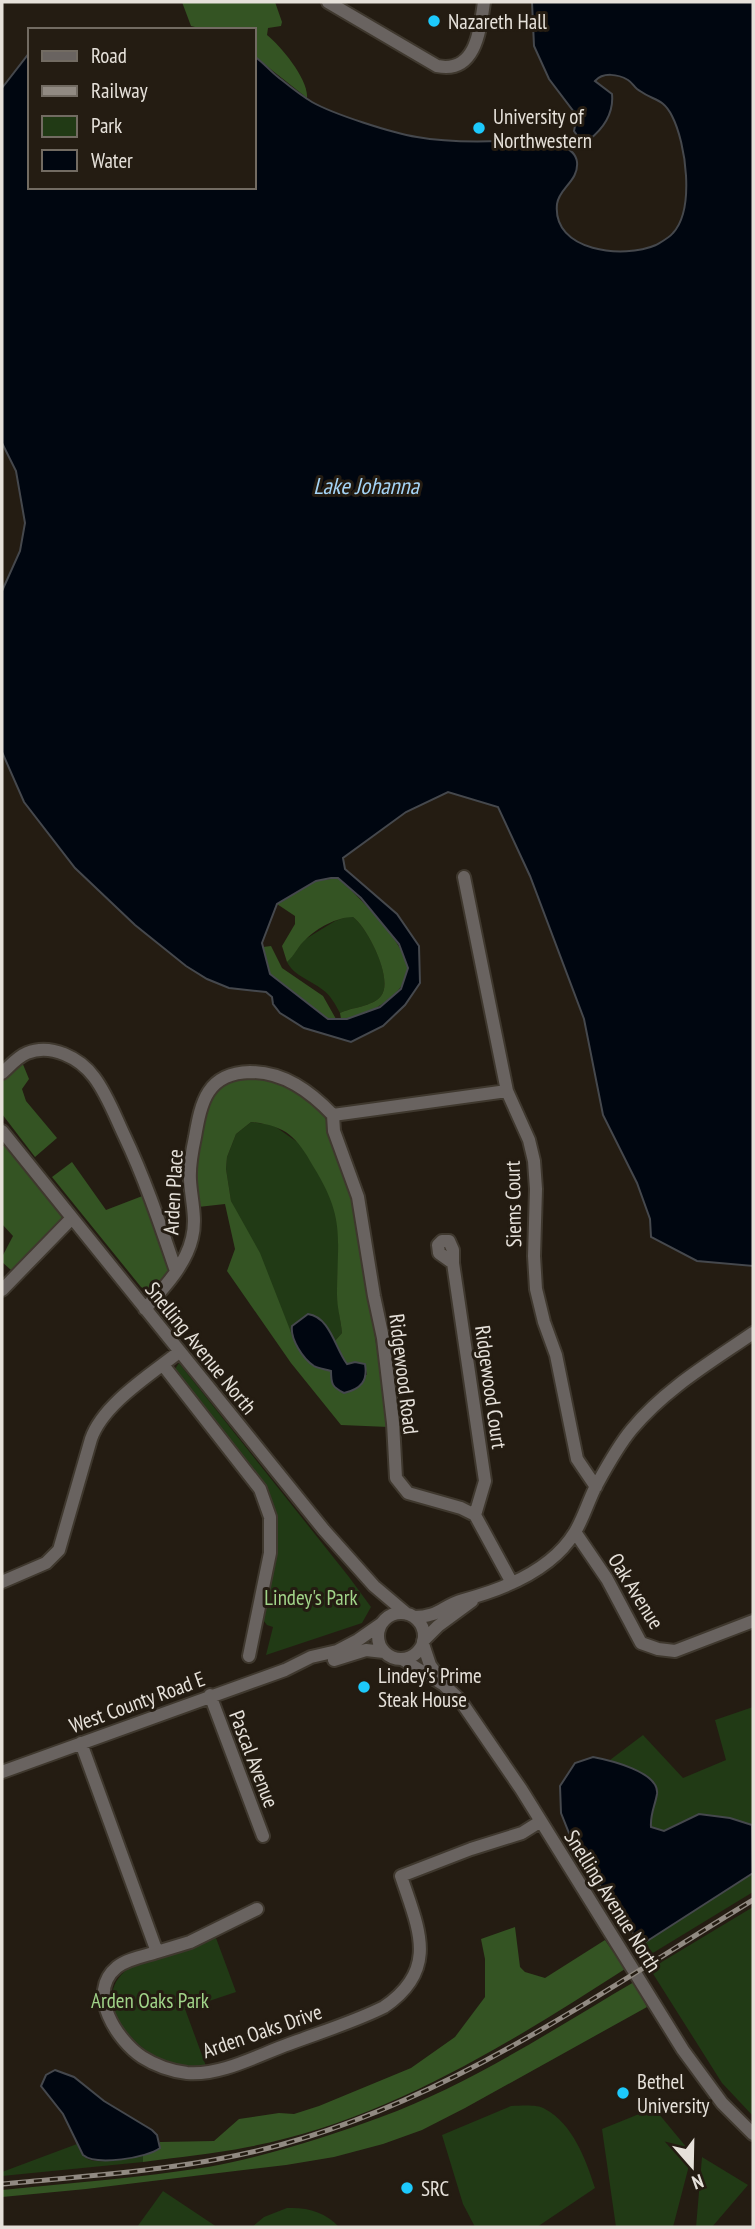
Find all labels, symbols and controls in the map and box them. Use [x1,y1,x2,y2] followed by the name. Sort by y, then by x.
[448,8,547,35] place label: Nazareth Hall
[426,13,442,29] marker: Nazareth Hall
[28,28,256,189] legend
[91,42,127,69] text: Road
[91,77,148,104] text: Railway
[493,103,592,154] place label: University of Northwestern
[91,112,122,139] text: Park
[471,120,487,136] marker: University of Northwestern
[91,147,133,174] text: Water
[313,471,421,500] water label: Lake Johanna
[157,1149,189,1235] street label: Arden Place
[499,1160,527,1248] street label: Siems Court
[139,1276,263,1420] street label: Snelling Avenue North
[383,1312,425,1436] street label: Ridgewood Road
[469,1324,513,1451] street label: Ridgewood Court
[602,1548,670,1634] street label: Oak Avenue
[264,1584,358,1611] park label: Lindey's Park
[378,1662,482,1713] place label: Lindey's Prime Steak House
[65,1665,209,1739] street label: West County Road E
[356,1679,372,1695] marker: Lindey's Prime Steak House
[223,1706,285,1812] street label: Pascal Avenue
[558,1825,668,1977] street label: Snelling Avenue North
[91,1987,209,2014] park label: Arden Oaks Park
[199,1998,325,2064] street label: Arden Oaks Drive
[637,2068,710,2119] place label: Bethel University
[615,2085,631,2101] marker: Bethel University
[657,2131,727,2201] north arrow
[689,2169,707,2195] text: N
[421,2175,449,2202] place label: SRC
[399,2180,415,2196] marker: SRC

